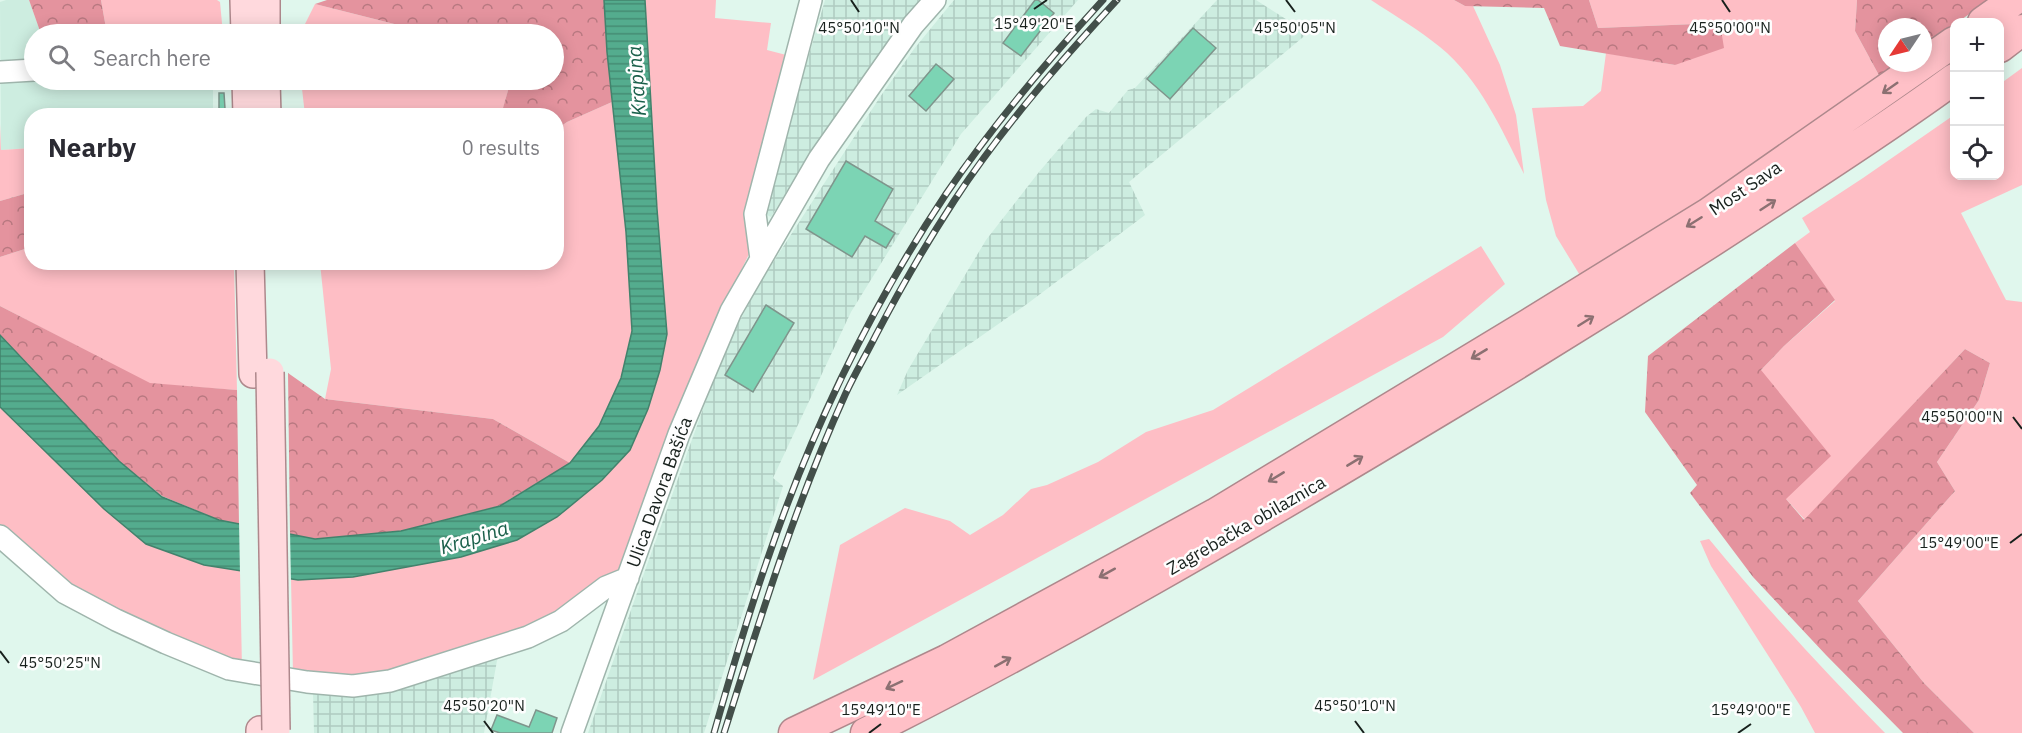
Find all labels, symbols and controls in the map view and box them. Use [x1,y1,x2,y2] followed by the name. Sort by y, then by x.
[994,14,1074,33] text: 15°49'20"E
[818,18,900,37] text: 45°50'10"N
[1254,18,1336,37] text: 45°50'05"N
[1689,18,1771,37] text: 45°50'00"N
[1878,18,1932,72] north arrow
[1950,18,2004,180] map controls
[1950,18,2004,72] button: +
[24,24,564,90] search box
[45,41,78,74] icon: search
[93,43,211,72] text: Search here
[620,45,652,117] water label: Krapina
[1950,72,2004,126] button: −
[1882,82,1898,95] one-way arrow
[1950,126,2004,180] button: locate
[48,130,136,164] text: Nearby
[462,134,540,161] text: 0 results
[1705,155,1786,221] street label: Most Sava
[1759,199,1776,211] one-way arrow
[1686,217,1703,229] one-way arrow
[1577,315,1594,327] one-way arrow
[1471,349,1488,361] one-way arrow
[1921,407,2003,426] text: 45°50'00"N
[621,413,697,570] street label: Ulica Davora Bašića
[1346,455,1363,467] one-way arrow
[1162,470,1330,580] street label: Zagrebačka obilaznica
[1268,471,1285,483] one-way arrow
[436,514,512,560] water label: Krapina
[1919,533,1999,552] text: 15°49'00"E
[1098,568,1116,579] one-way arrow
[19,653,101,672] text: 45°50'25"N
[994,656,1011,668] one-way arrow
[886,680,904,692] one-way arrow
[443,696,525,715] text: 45°50'20"N
[1314,696,1396,715] text: 45°50'10"N
[841,700,921,719] text: 15°49'10"E
[1711,700,1791,719] text: 15°49'00"E

